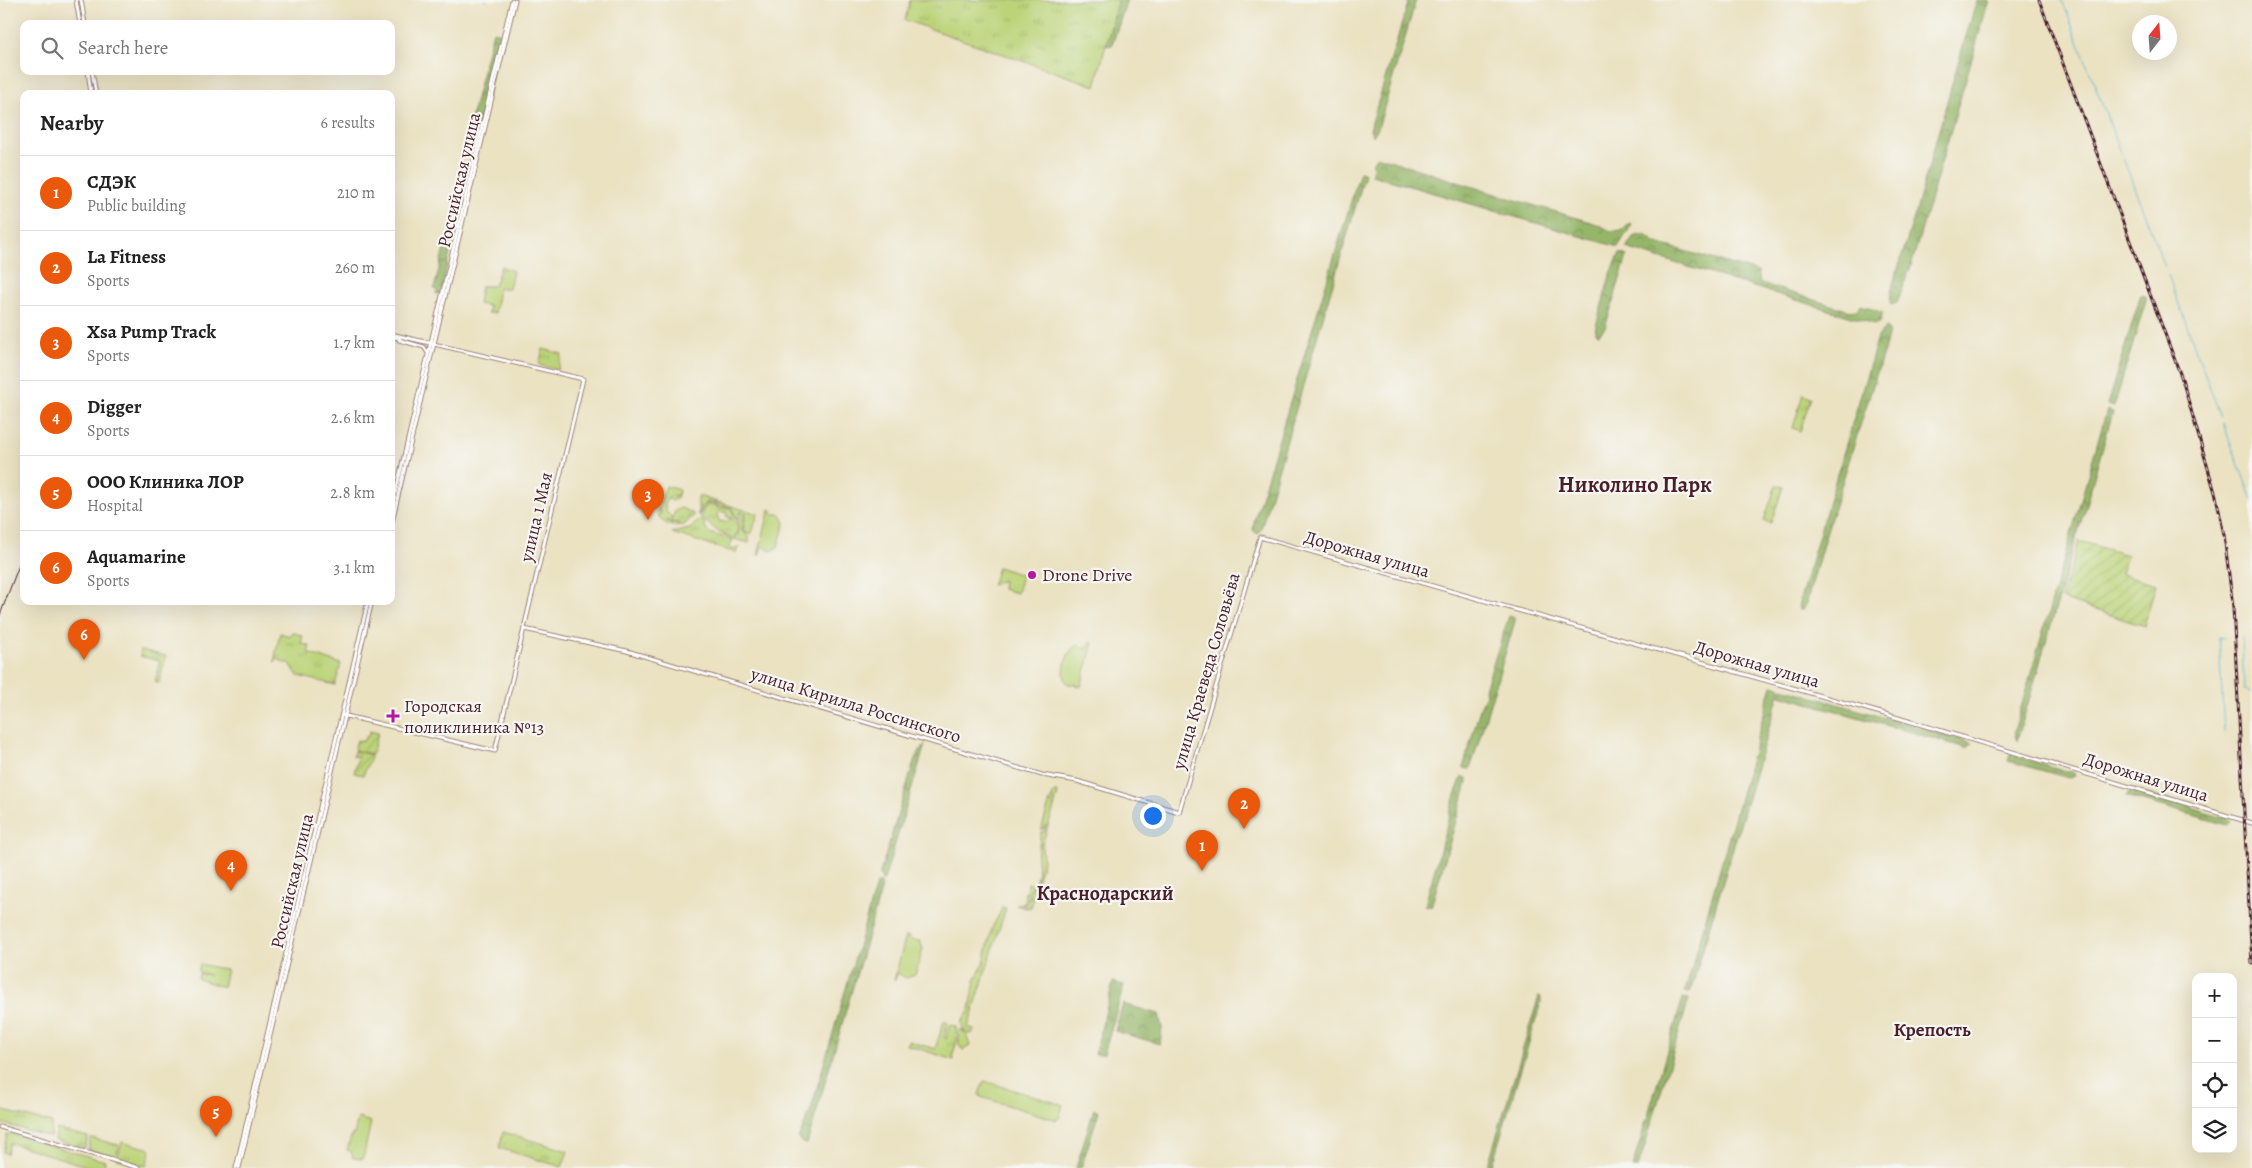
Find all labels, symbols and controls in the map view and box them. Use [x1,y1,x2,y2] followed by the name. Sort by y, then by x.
[2132,15,2177,60] north arrow
[20,20,395,75] search box
[38,34,66,62] icon: search
[78,35,168,61] text: Search here
[40,109,103,137] text: Nearby
[432,109,486,250] street label: Российская улица
[321,112,375,134] text: 6 results
[87,169,136,195] text: СДЭК
[53,182,59,204] text: 1
[337,182,375,204] text: 210 m
[87,195,186,217] text: Public building
[87,244,166,270] text: La Fitness
[52,257,60,279] text: 2
[335,257,375,279] text: 260 m
[87,270,130,292] text: Sports
[87,319,216,345] text: Xsa Pump Track
[53,332,59,354] text: 3
[333,332,375,354] text: 1.7 km
[87,345,130,367] text: Sports
[87,394,142,420] text: Digger
[52,407,60,429] text: 4
[331,407,375,429] text: 2.6 km
[87,420,130,442] text: Sports
[87,469,244,495] text: ООО Клиника ЛОР
[514,470,558,565] street label: улица 1 Мая
[1558,470,1712,500] district label: Николино Парк
[632,479,664,520] pin: 3
[53,482,59,504] text: 5
[330,482,375,504] text: 2.8 km
[87,495,143,517] text: Hospital
[1302,525,1433,584] street label: Дорожная улица
[87,544,186,570] text: Aquamarine
[52,557,60,579] text: 6
[334,557,375,579] text: 3.1 km
[1042,563,1132,587] place label: Drone Drive
[1026,569,1038,581] marker: Drone Drive
[1166,569,1246,773] street label: улица Краеведа Соловьёва
[87,570,130,592] text: Sports
[68,619,100,660] pin: 6
[1692,635,1823,694] street label: Дорожная улица
[747,661,964,748] street label: улица Кирилла Россинского
[404,694,544,739] place label: Городская поликлиника №13
[386,709,400,723] marker: Городская поликлиника №13
[2081,747,2212,808] street label: Дорожная улица
[1228,788,1260,829] pin: 2
[1140,803,1166,829] your location
[265,810,319,951] street label: Российская улица
[1186,830,1218,871] pin: 1
[215,850,247,891] pin: 4
[1036,880,1174,907] district label: Краснодарский
[2192,973,2237,1153] map controls
[2192,973,2237,1018] button: +
[1893,1017,1971,1043] district label: Крепость
[2192,1018,2237,1063] button: −
[2192,1063,2237,1108] button: locate
[200,1096,232,1137] pin: 5
[2192,1108,2237,1153] button: layers

